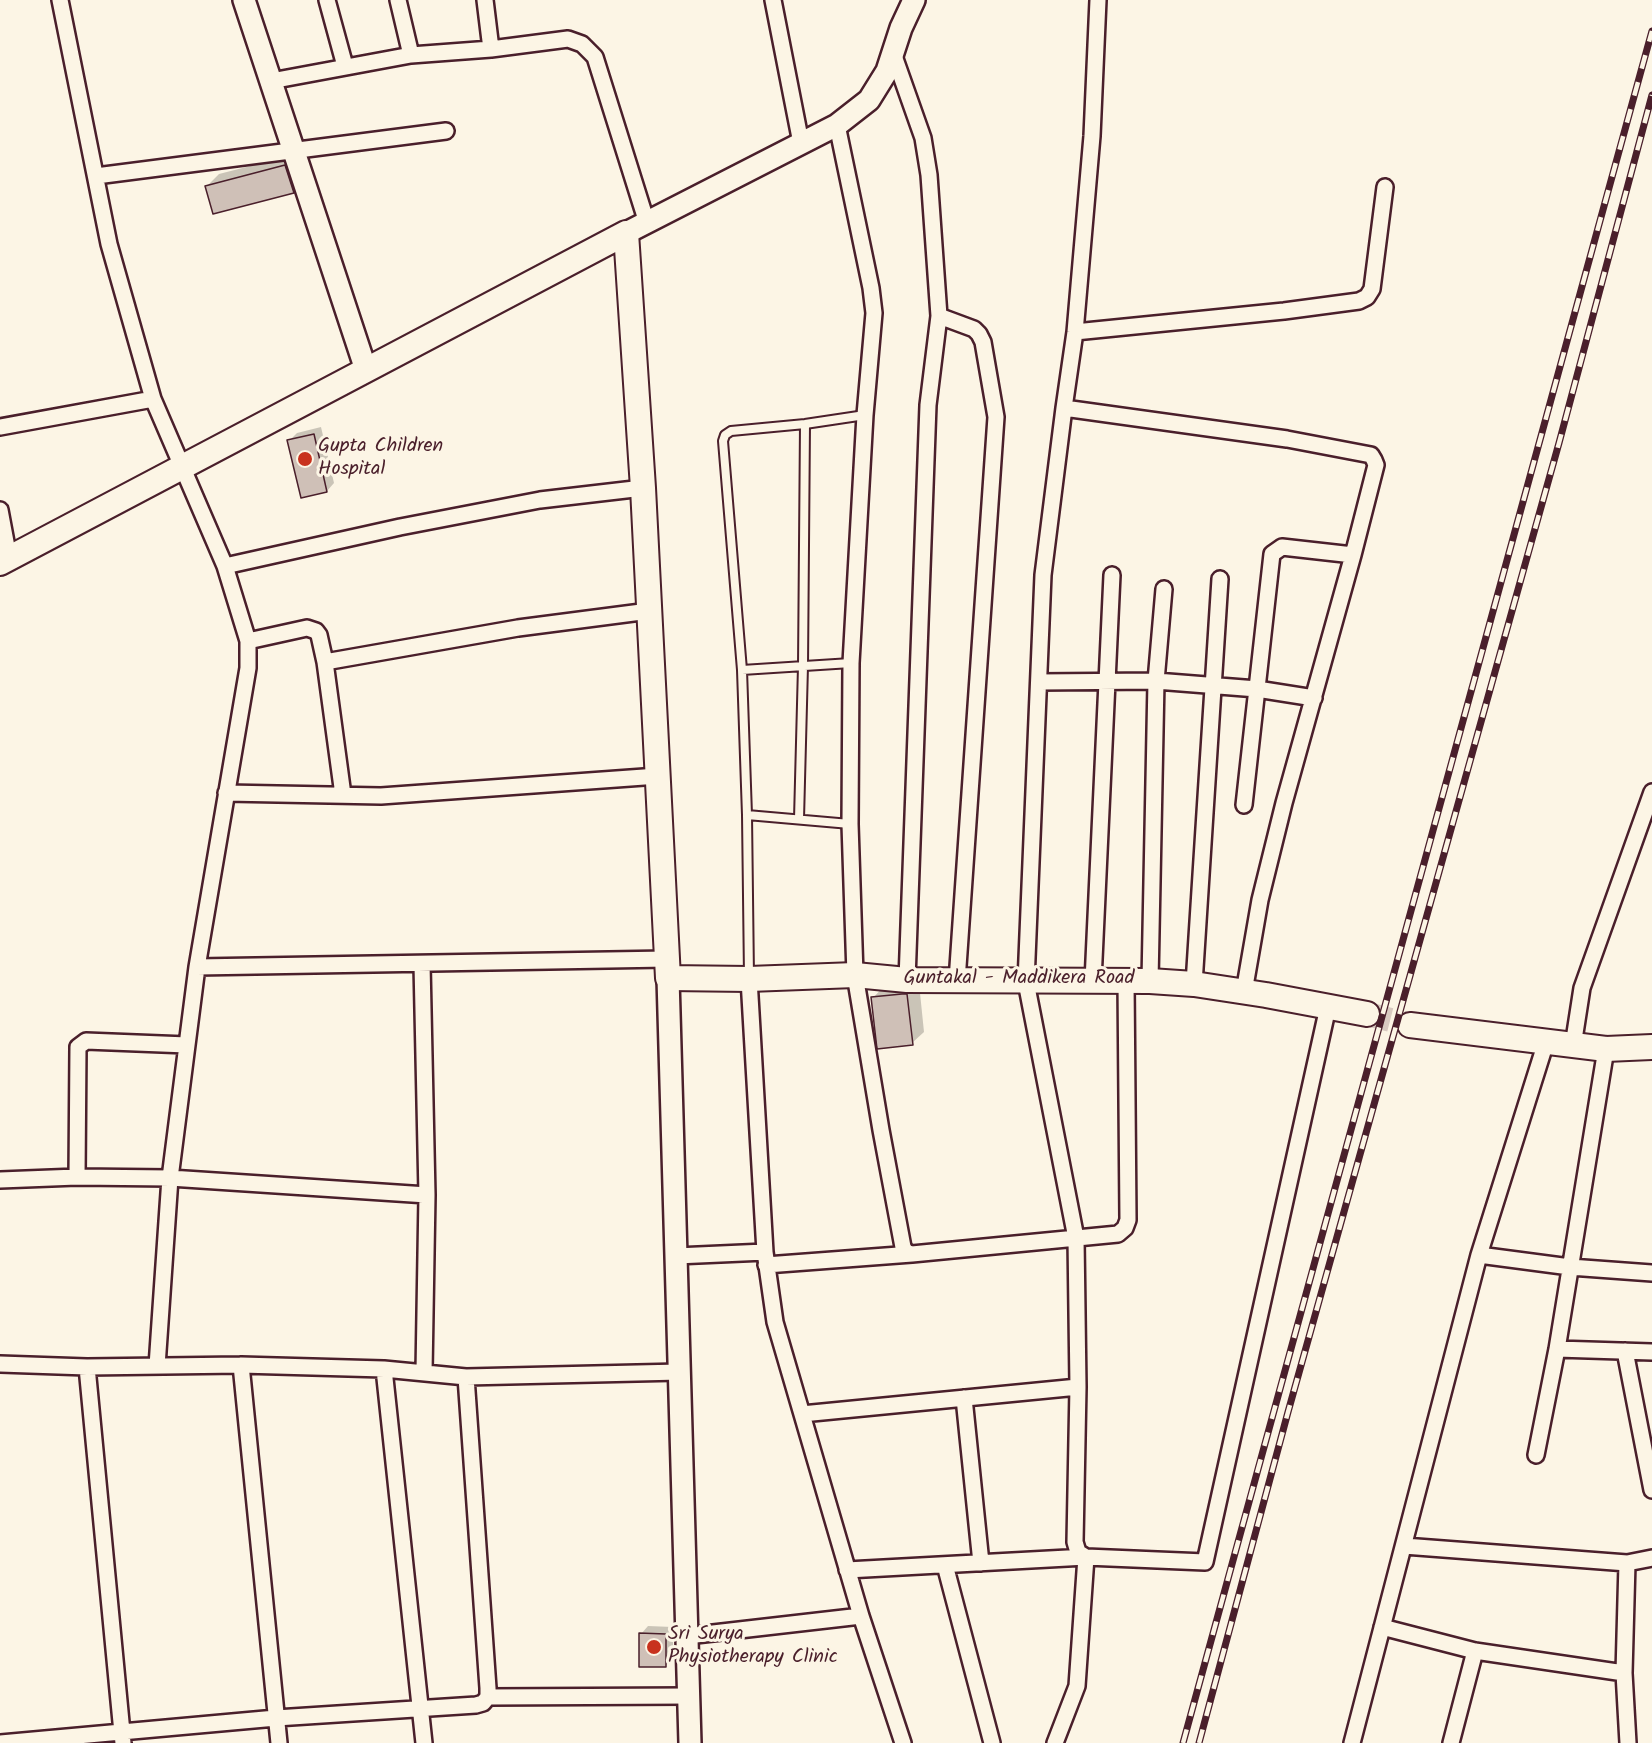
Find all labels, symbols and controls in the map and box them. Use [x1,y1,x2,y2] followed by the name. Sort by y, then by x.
[318,436,443,483] place label: Gupta Children Hospital
[296,450,314,468] marker: Gupta Children Hospital
[904,968,1134,992] street label: Guntakal - Maddikera Road
[668,1624,838,1671] place label: Sri Surya Physiotherapy Clinic
[645,1638,663,1656] marker: Sri Surya Physiotherapy Clinic

